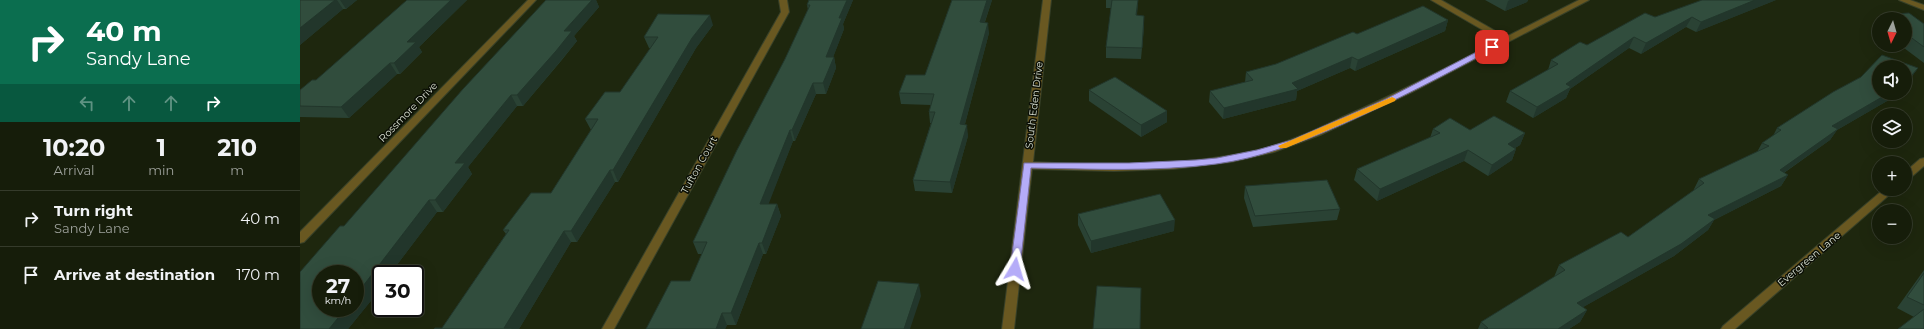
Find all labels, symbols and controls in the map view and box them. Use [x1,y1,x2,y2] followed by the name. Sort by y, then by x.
[1872,12,1912,52] north arrow
[1872,12,1912,244] map controls
[86,14,162,48] text: 40 m
[20,16,72,68] icon: right
[1475,30,1509,64] pin
[1481,36,1503,58] icon: arrive
[86,48,191,70] text: Sandy Lane
[1872,60,1912,100] button: sound
[1022,61,1046,149] street label: South Eden Drive
[376,79,440,145] street label: Rossmore Drive
[76,92,98,114] icon: left
[118,92,140,114] icon: ahead
[160,92,182,114] icon: ahead
[202,92,224,114] icon: right
[1872,108,1912,148] button: layers
[43,133,105,162] text: 10:20
[157,133,166,162] text: 1
[217,133,257,162] text: 210
[678,134,720,196] street label: Tufton Court
[1872,156,1912,196] button: +
[54,162,95,178] text: Arrival
[148,162,174,178] text: min
[230,162,244,178] text: m
[54,201,133,220] text: Turn right
[1872,204,1912,244] button: −
[20,208,42,230] icon: right
[240,209,280,228] text: 40 m
[54,220,130,236] text: Sandy Lane
[1775,229,1843,289] street label: Evergreen Lane
[994,248,1036,290] position arrow
[20,264,42,286] icon: arrive
[54,265,215,284] text: Arrive at destination
[236,265,280,284] text: 170 m
[372,265,424,317] speed limit sign: 30
[326,274,350,298] text: 27
[325,294,351,307] text: km/h

